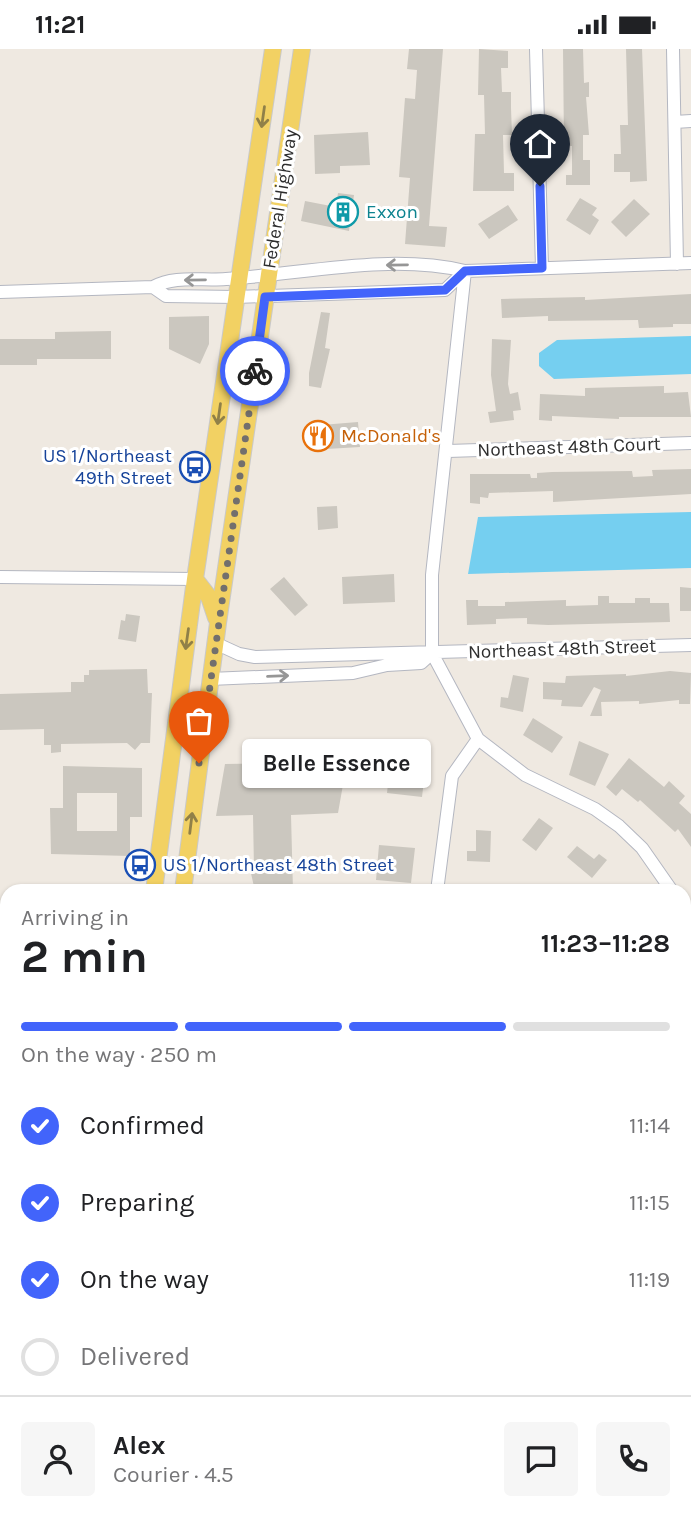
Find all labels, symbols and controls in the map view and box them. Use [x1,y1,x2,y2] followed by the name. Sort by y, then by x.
[35,9,86,40] text: 11:21
[257,105,270,127] one-way arrow
[510,114,570,186] pin
[521,125,559,163] icon: home
[258,128,302,270] street label: Federal Highway
[326,195,360,229] building icon: Exxon
[366,201,418,223] place label: Exxon
[386,258,409,272] one-way arrow
[184,273,207,287] one-way arrow
[220,336,290,406] courier
[236,352,274,390] icon: bike
[212,402,225,425] one-way arrow
[301,419,335,453] restaurant icon: McDonald's
[341,425,441,447] place label: McDonald's
[477,433,661,461] street label: Northeast 48th Court
[43,445,172,489] place label: US 1/Northeast 49th Street
[178,450,212,484] bus stop icon: US 1/Northeast 49th Street
[180,628,193,650] one-way arrow
[468,635,656,663] street label: Northeast 48th Street
[267,669,290,682] one-way arrow
[169,691,229,763] pin
[180,702,218,740] icon: bag
[241,739,430,787] callout: Belle Essence
[263,750,410,777] text: Belle Essence
[185,812,198,835] one-way arrow
[123,848,157,882] bus stop icon: US 1/Northeast 48th Street
[163,854,394,876] place label: US 1/Northeast 48th Street
[21,904,129,931] text: Arriving in
[541,928,670,959] text: 11:23–11:28
[21,930,148,984] text: 2 min
[21,1041,217,1068] text: On the way · 250 m
[21,1107,59,1145] icon: check
[80,1110,205,1141] text: Confirmed
[629,1112,670,1139] text: 11:14
[21,1184,59,1222] icon: check
[80,1187,194,1218] text: Preparing
[629,1189,670,1216] text: 11:15
[21,1261,59,1299] icon: check
[80,1264,209,1295] text: On the way
[629,1266,670,1293] text: 11:19
[80,1341,190,1372] text: Delivered
[21,1422,95,1496] button: person
[504,1422,578,1496] button: chat
[596,1422,670,1496] button: phone
[113,1430,165,1461] text: Alex
[113,1461,234,1488] text: Courier · 4.5

